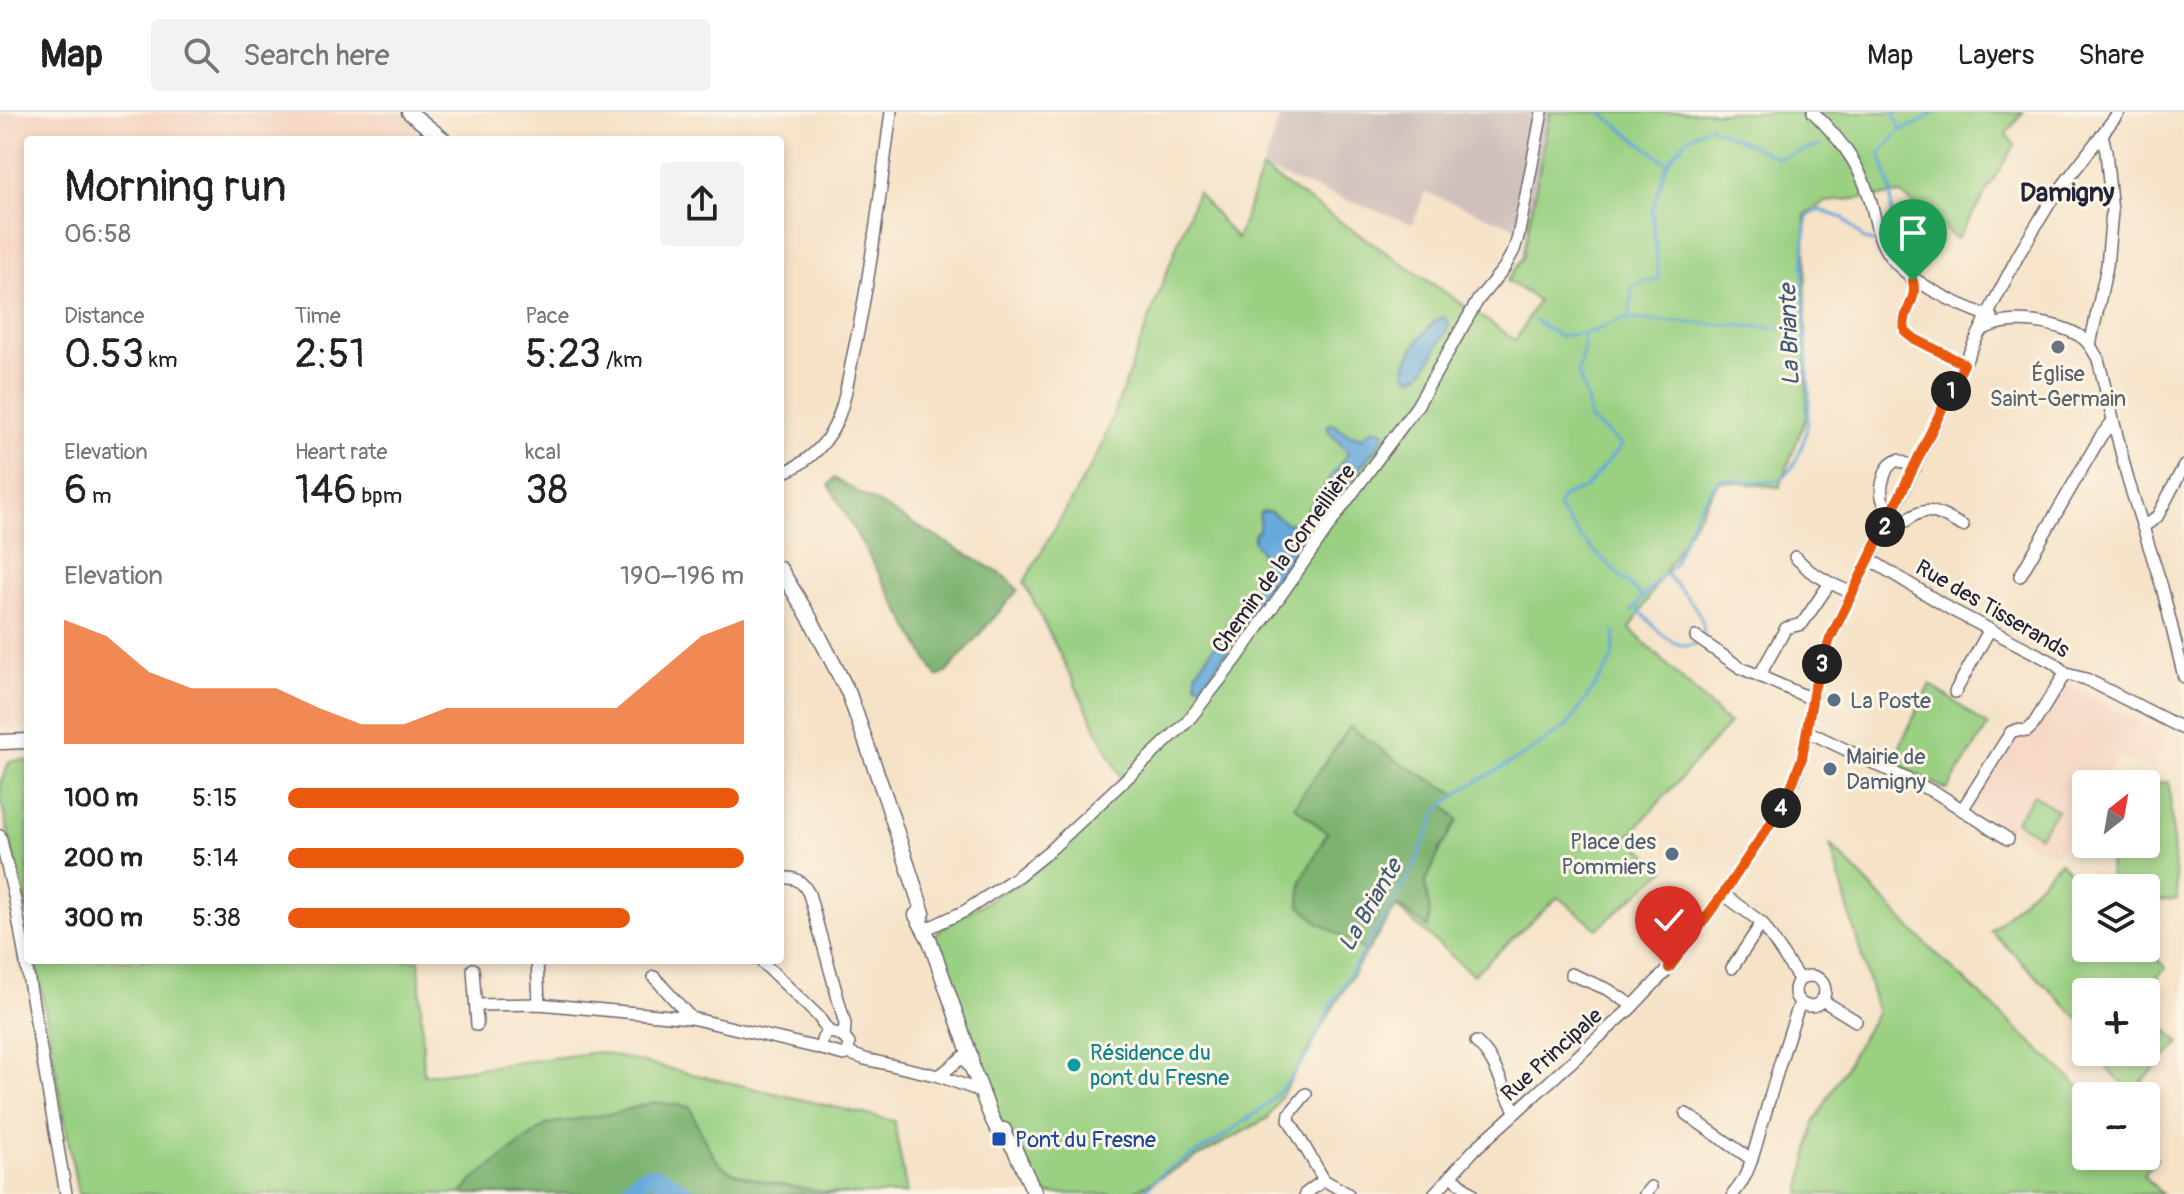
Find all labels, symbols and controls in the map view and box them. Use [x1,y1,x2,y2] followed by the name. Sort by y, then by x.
[151,19,711,91] search box
[40,31,103,79] text: Map
[179,33,223,77] icon: search
[243,37,390,74] text: Search here
[1867,38,1913,73] text: Map
[1957,38,2034,73] text: Layers
[2078,38,2144,73] text: Share
[64,160,287,215] text: Morning run
[660,162,744,246] button: share
[2020,177,2115,209] district label: Damigny
[1879,199,1947,281] pin
[1891,211,1935,255] icon: arrive
[64,218,131,250] text: 06:58
[1773,282,1806,386] water label: La Briante
[64,302,144,330] text: Distance
[295,302,341,330] text: Time
[525,302,569,330] text: Pace
[64,330,144,379] text: 0.53
[295,330,365,379] text: 2:51
[525,330,601,379] text: 5:23
[2049,338,2067,356] marker: Église Saint-Germain
[144,346,178,374] text: km
[601,346,643,374] text: /km
[1990,360,2126,413] place label: Église Saint-Germain
[1931,371,1971,411] pin: 1
[1947,377,1955,405] text: 1
[64,438,148,466] text: Elevation
[295,438,387,466] text: Heart rate
[525,438,561,466] text: kcal
[1206,459,1362,659] street label: Chemin de la Corneillière
[64,466,87,515] text: 6
[295,466,357,515] text: 146
[525,466,568,515] text: 38
[87,482,112,510] text: m
[357,482,402,510] text: bpm
[1865,507,1905,547] pin: 2
[1879,513,1891,541] text: 2
[1911,553,2075,664] street label: Rue des Tisserands
[64,560,163,592] text: Elevation
[620,560,744,592] text: 190–196 m
[1802,644,1842,684] pin: 3
[1816,650,1828,678] text: 3
[1850,687,1931,715] place label: La Poste
[1825,691,1843,709] marker: La Poste
[1846,743,1926,796] place label: Mairie de Damigny
[1821,760,1839,778] marker: Mairie de Damigny
[2072,770,2160,858] north arrow
[2072,770,2160,1170] map controls
[64,782,138,814] text: 100 m
[192,782,237,814] text: 5:15
[1761,788,1801,828] pin: 4
[1775,794,1787,822] text: 4
[1561,828,1656,881] place label: Place des Pommiers
[64,842,143,874] text: 200 m
[192,842,238,874] text: 5:14
[1663,845,1681,863] marker: Place des Pommiers
[1332,852,1409,957] water label: La Briante
[2072,874,2160,962] button: layers
[1635,886,1703,968] pin
[1647,898,1691,942] icon: check
[64,902,143,934] text: 300 m
[192,902,241,934] text: 5:38
[2072,978,2160,1066] button: +
[1495,1002,1608,1108] street label: Rue Principale
[1090,1039,1229,1092] place label: Résidence du pont du Fresne
[1065,1056,1083,1074] marker: Résidence du pont du Fresne
[2072,1082,2160,1170] button: −
[1015,1126,1156,1154] place label: Pont du Fresne
[990,1130,1008,1148] marker: Pont du Fresne

